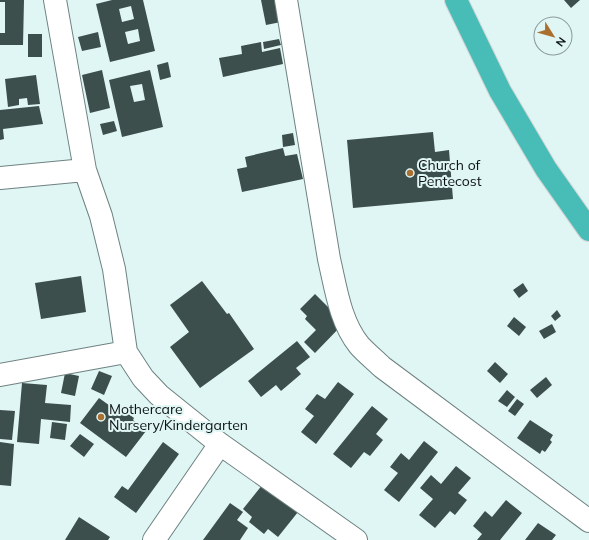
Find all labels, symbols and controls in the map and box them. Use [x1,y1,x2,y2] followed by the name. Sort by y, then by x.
[533,16,573,56] north arrow
[553,34,569,50] text: N
[418,156,482,190] place label: Church of Pentecost
[405,168,415,178] marker: Church of Pentecost
[109,400,248,434] place label: Mothercare Nursery/Kindergarten
[96,412,106,422] marker: Mothercare Nursery/Kindergarten

